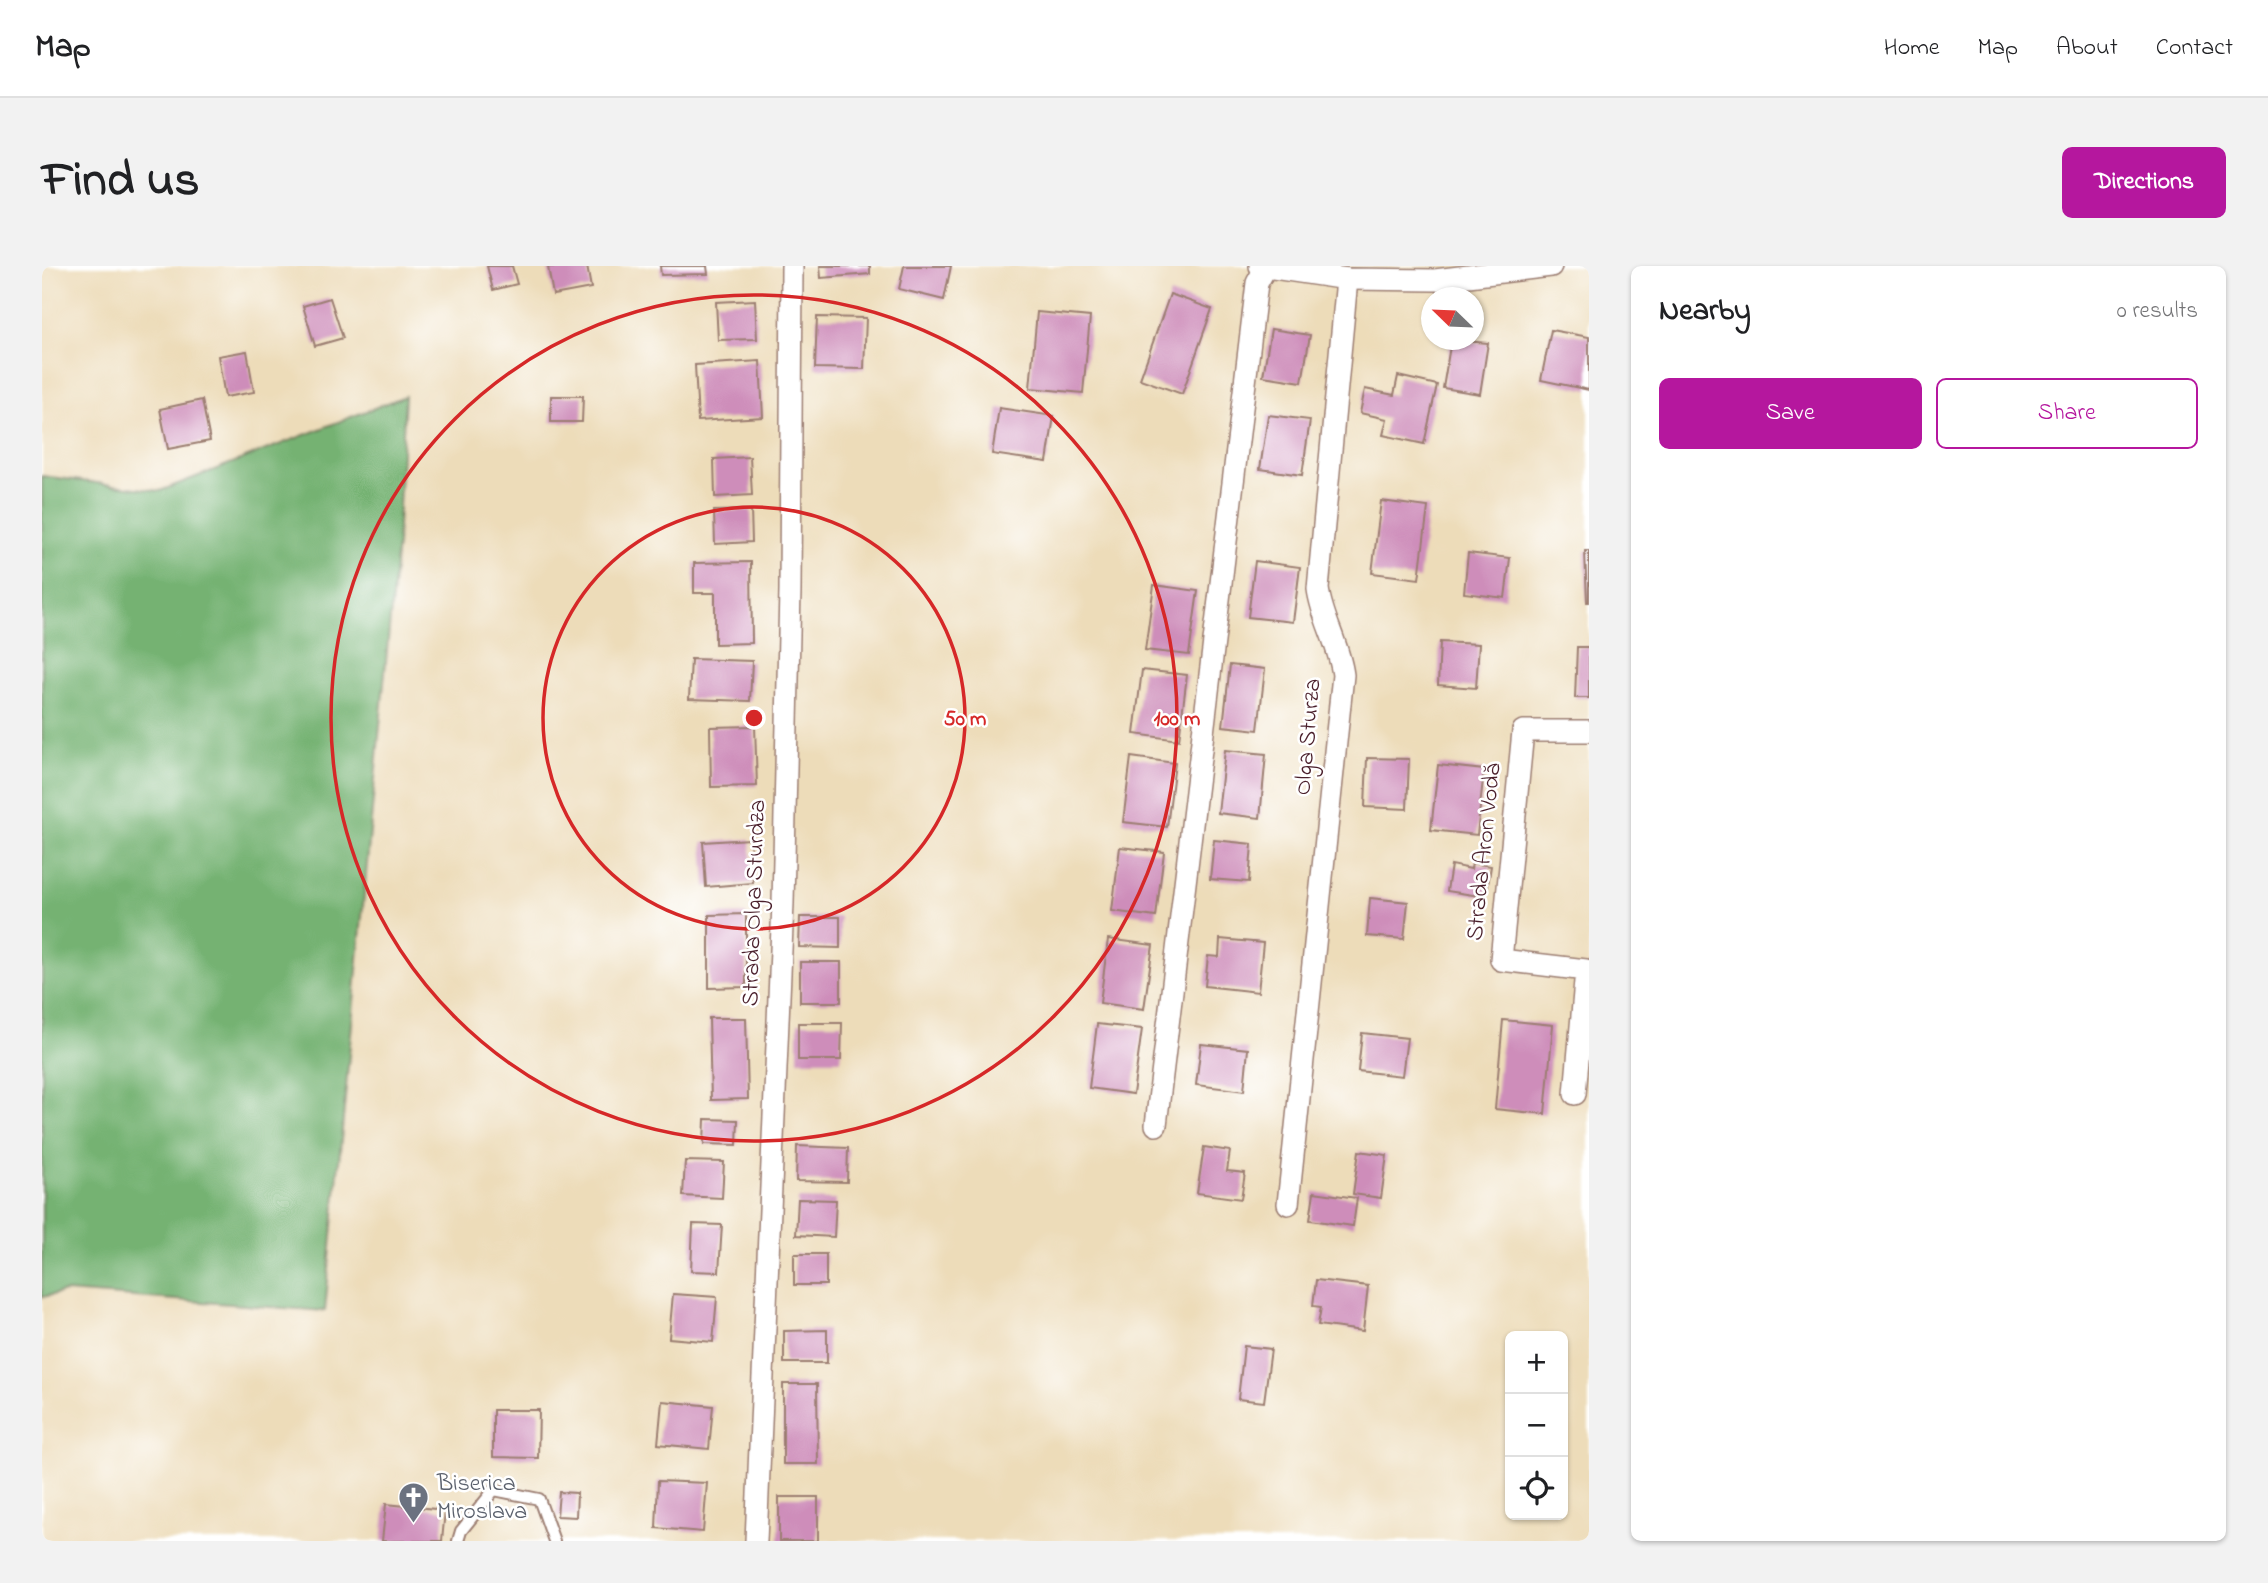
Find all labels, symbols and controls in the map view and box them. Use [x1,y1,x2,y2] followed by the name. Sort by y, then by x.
[35,24,91,72] text: Map
[1884,31,1940,66] text: Home
[1978,31,2018,66] text: Map
[2056,31,2118,66] text: About
[2156,31,2233,66] text: Contact
[42,146,199,218] text: Find us
[2062,147,2226,218] button: Directions
[1421,287,1484,350] north arrow
[1659,290,1751,334] text: Nearby
[2117,295,2198,328] text: 0 results
[1659,378,1922,449] button: Save
[1936,378,2198,449] button: Share
[1286,677,1332,797] street label: Olga Sturza
[944,705,986,735] text: 50 m
[1154,705,1200,735] text: 100 m
[742,706,766,730] centre of rings
[1458,762,1512,942] street label: Strada Aron Vodă
[734,799,776,1007] street label: Strada Olga Sturdza
[1505,1331,1568,1520] map controls
[1505,1331,1568,1394] button: +
[1505,1394,1568,1457] button: −
[1505,1457,1568,1520] button: locate
[436,1467,527,1530] place label: Biserica Miroslava
[397,1481,431,1525] church icon: Biserica Miroslava

